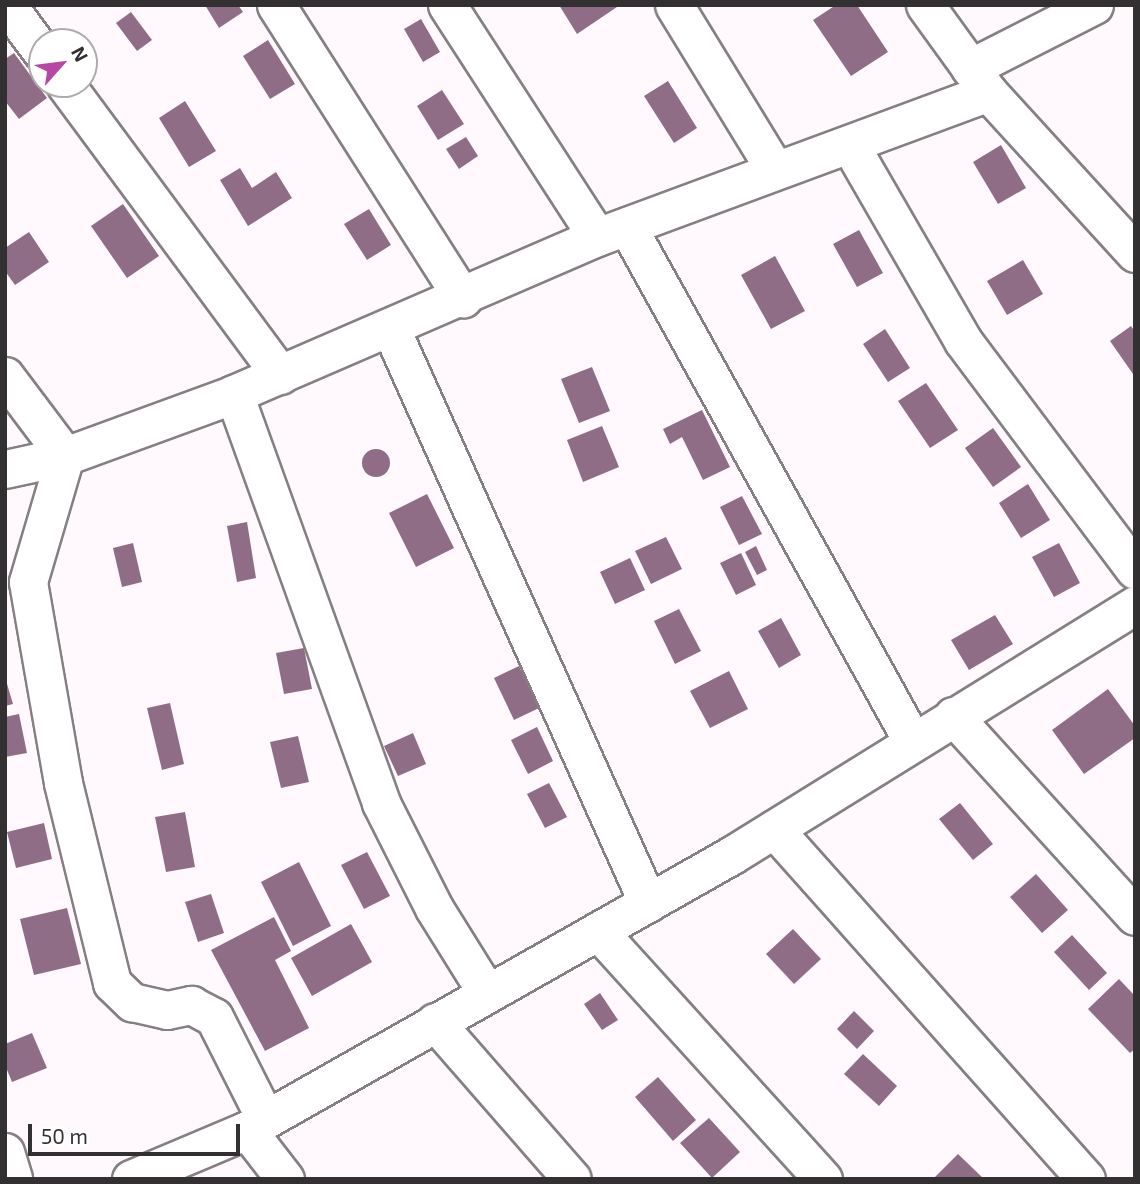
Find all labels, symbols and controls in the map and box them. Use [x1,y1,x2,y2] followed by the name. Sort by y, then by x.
[28,28,98,98] north arrow
[67,42,94,65] text: N
[32,1110,243,1154] scale bar
[41,1123,88,1148] text: 50 m

